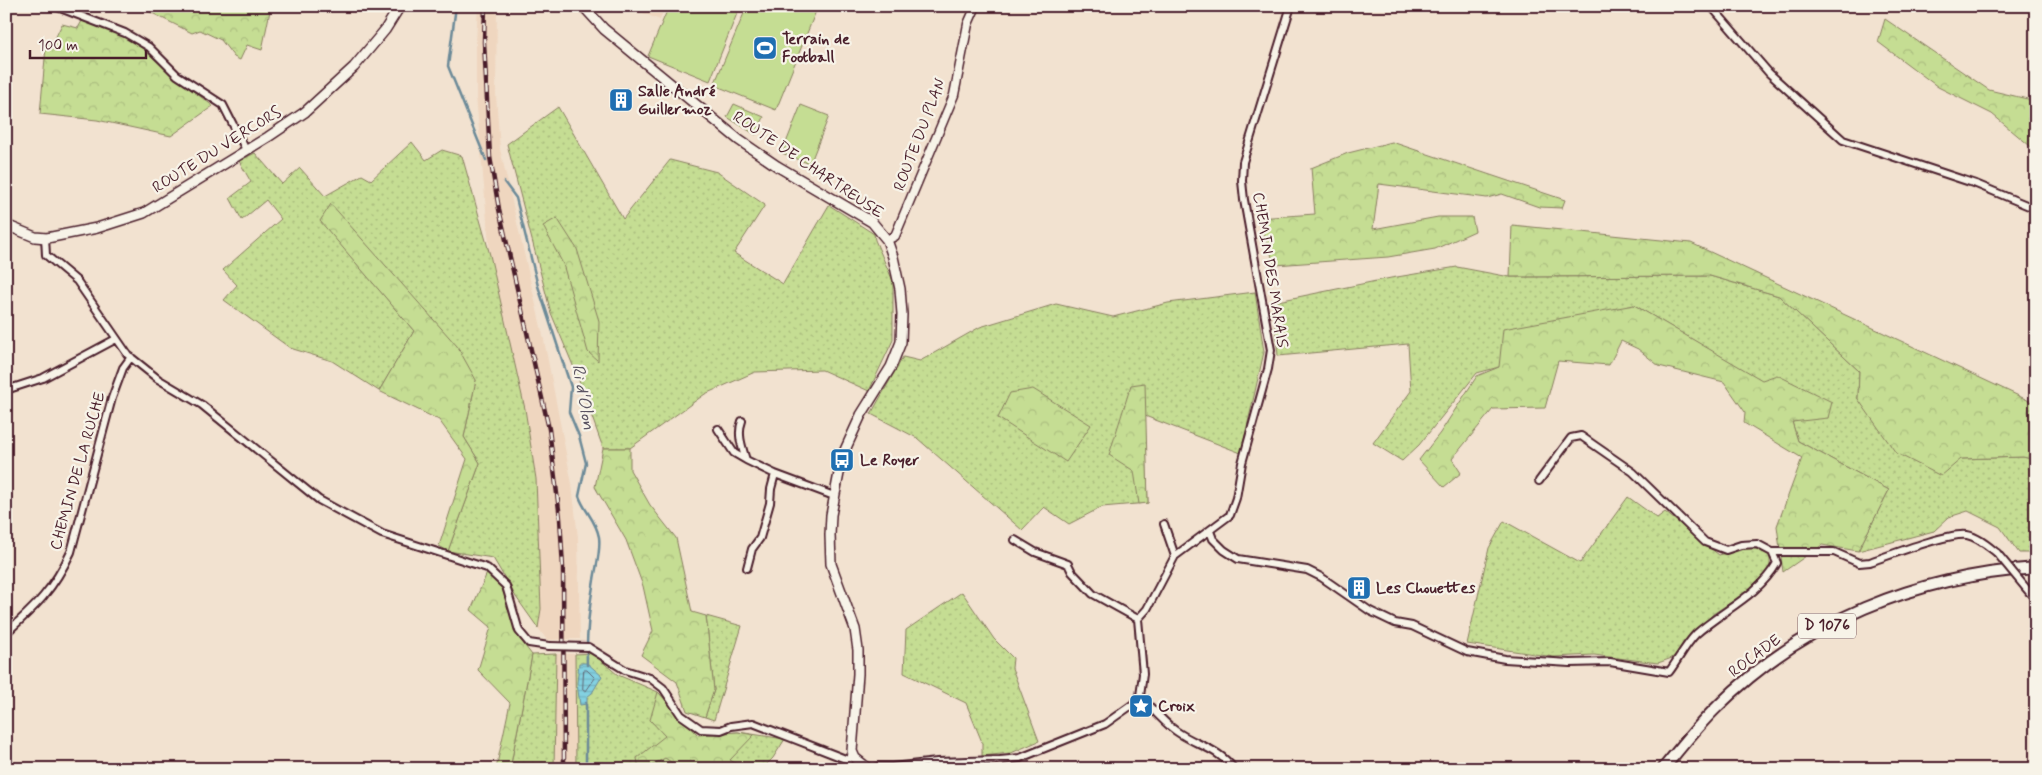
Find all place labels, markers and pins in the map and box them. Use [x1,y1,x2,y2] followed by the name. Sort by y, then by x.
[782,29,850,68] place label: Terrain de Football
[752,35,778,61] sports icon: Terrain de Football
[638,81,716,120] place label: Salle André Guillermoz
[608,87,634,113] building icon: Salle André Guillermoz
[829,447,855,473] bus stop icon: Le Royer
[860,450,919,471] place label: Le Royer
[1346,575,1372,601] building icon: Les Chouettes
[1376,578,1476,599] place label: Les Chouettes
[1128,693,1154,719] place icon: Croix
[1158,696,1196,717] place label: Croix

